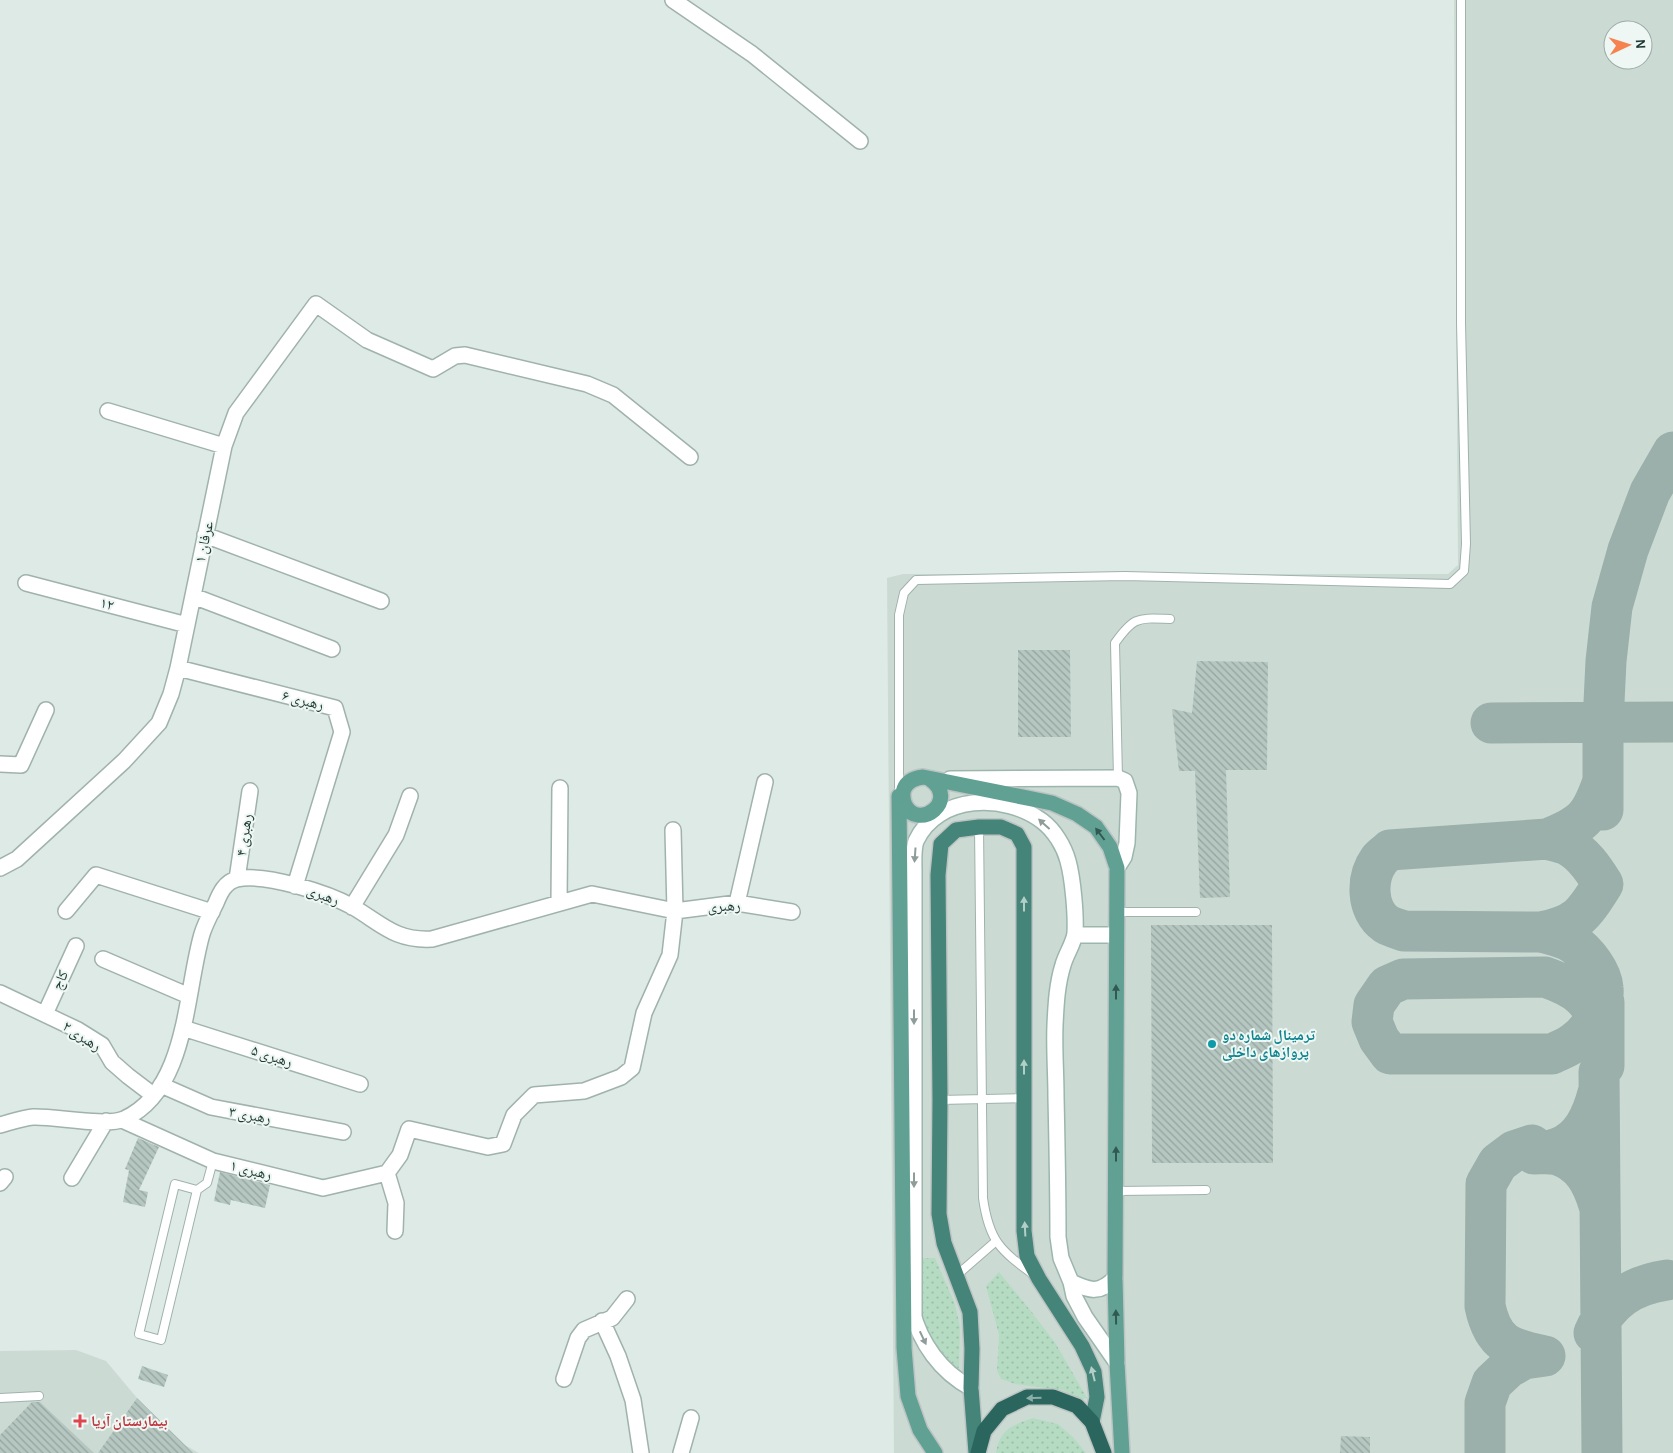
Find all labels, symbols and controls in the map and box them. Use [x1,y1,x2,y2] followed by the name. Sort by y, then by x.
[1603,20,1653,70] north arrow
[1633,39,1647,50] text: N
[193,520,218,564] street label: عرفان ۱
[98,595,116,614] street label: ۱۲
[280,688,325,715] street label: رهبری ۶
[234,813,257,857] street label: رهبری ۴
[1039,818,1051,830] one-way arrow
[1095,828,1106,841] one-way arrow
[910,847,918,863] one-way arrow
[304,883,341,910] street label: رهبری
[1020,896,1028,912] one-way arrow
[707,898,741,917] street label: رهبری
[50,968,73,993] street label: کاج
[1112,984,1120,1000] one-way arrow
[910,1009,918,1025] one-way arrow
[59,1019,104,1056] street label: رهبری ۲
[1222,1028,1315,1061] place label: ترمینال شماره دو پروازهای داخلی
[1206,1038,1218,1050] marker: ترمینال شماره دو پروازهای داخلی
[249,1043,294,1072] street label: رهبری ۵
[1020,1058,1028,1074] one-way arrow
[227,1104,272,1129] street label: رهبری ۳
[1112,1146,1120,1162] one-way arrow
[228,1158,273,1185] street label: رهبری ۱
[910,1172,918,1188] one-way arrow
[1020,1221,1028,1237] one-way arrow
[1112,1309,1120,1325] one-way arrow
[919,1331,927,1345] one-way arrow
[1089,1366,1097,1381] one-way arrow
[1025,1394,1041,1402] one-way arrow
[91,1413,168,1430] place label: بیمارستان آریا
[73,1414,87,1428] marker: بیمارستان آریا

